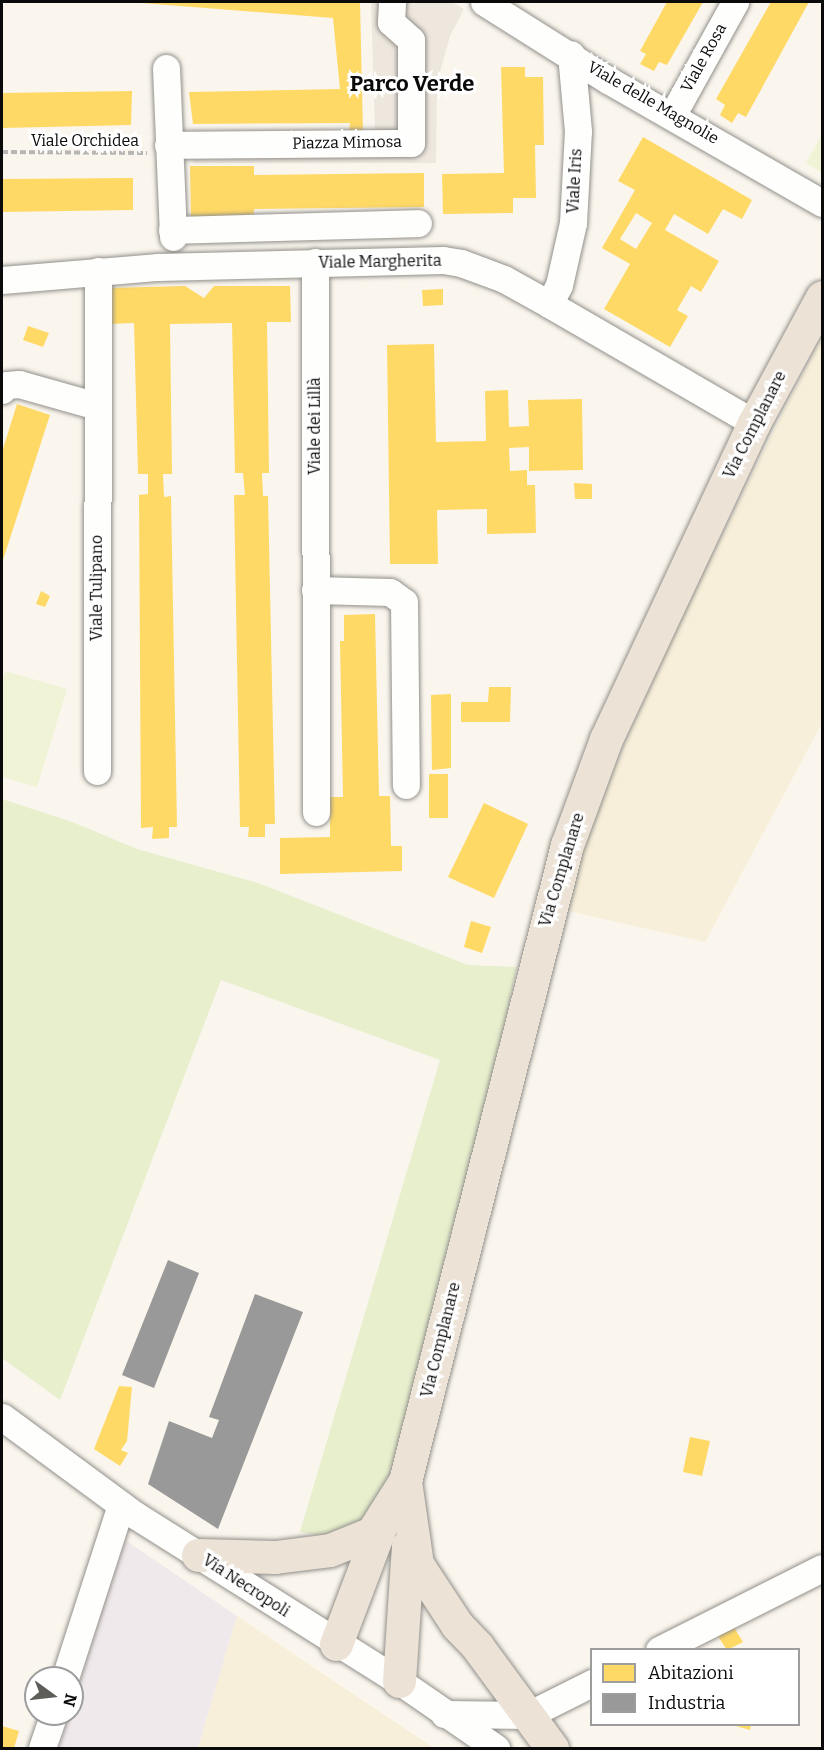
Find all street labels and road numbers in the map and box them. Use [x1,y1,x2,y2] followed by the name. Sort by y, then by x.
[677,20,731,96] street label: Viale Rosa
[584,58,722,148] street label: Viale delle Magnolie
[31,131,139,151] street label: Viale Orchidea
[292,132,402,154] street label: Piazza Mimosa
[564,148,586,214] street label: Viale Iris
[318,251,442,273] street label: Viale Margherita
[720,368,790,482] street label: Via Complanare
[305,377,325,475] street label: Viale dei Lillà
[87,535,107,641] street label: Viale Tulipano
[536,811,588,929] street label: Via Complanare
[417,1280,465,1400] street label: Via Complanare
[199,1551,293,1621] street label: Via Necropoli

